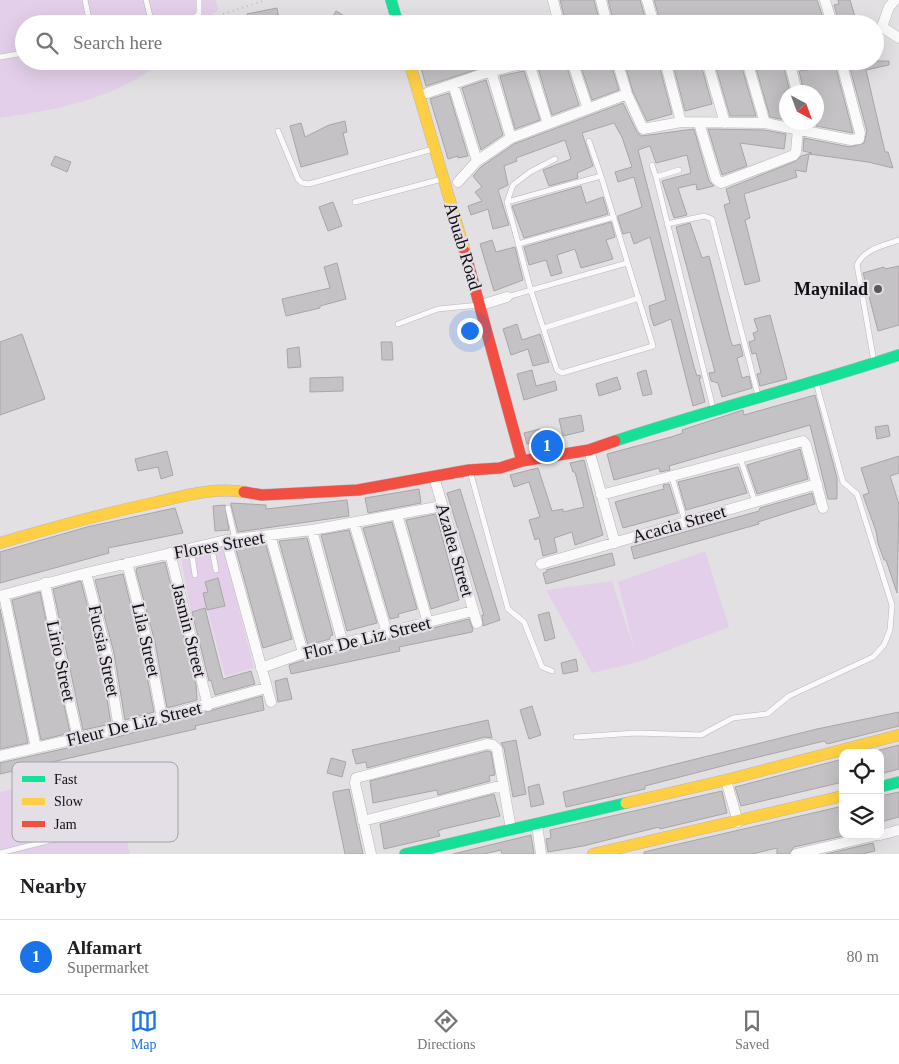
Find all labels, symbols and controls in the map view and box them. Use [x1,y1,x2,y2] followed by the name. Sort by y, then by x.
[15,15,884,70] search box
[33,29,61,57] icon: search
[73,32,162,53] text: Search here
[779,85,824,130] north arrow
[440,200,486,292] street label: Abuab Road
[794,279,868,299] place label: Maynilad
[872,283,884,295] marker: Maynilad
[457,318,483,344] your location
[531,427,563,465] pin: 1
[432,501,478,599] street label: Azalea Street
[630,501,728,547] street label: Acacia Street
[172,527,266,563] street label: Flores Street
[168,581,210,679] street label: Jasmin Street
[128,601,164,679] street label: Lila Street
[85,603,123,699] street label: Fucsia Street
[301,613,433,663] street label: Flor De Liz Street
[43,619,79,703] street label: Lirio Street
[64,698,204,750] street label: Fleur De Liz Street
[839,749,884,839] map controls
[839,749,884,794] button: locate
[12,762,178,842] legend
[54,772,77,787] text: Fast
[54,794,84,809] text: Slow
[839,794,884,839] button: layers
[54,817,77,832] text: Jam
[20,874,87,898] text: Nearby
[67,937,142,958] text: Alfamart
[32,948,40,965] text: 1
[847,948,879,965] text: 80 m
[67,959,149,976] text: Supermarket
[130,1007,158,1053] tab: Map
[417,1007,476,1053] tab: Directions
[735,1007,769,1053] tab: Saved

